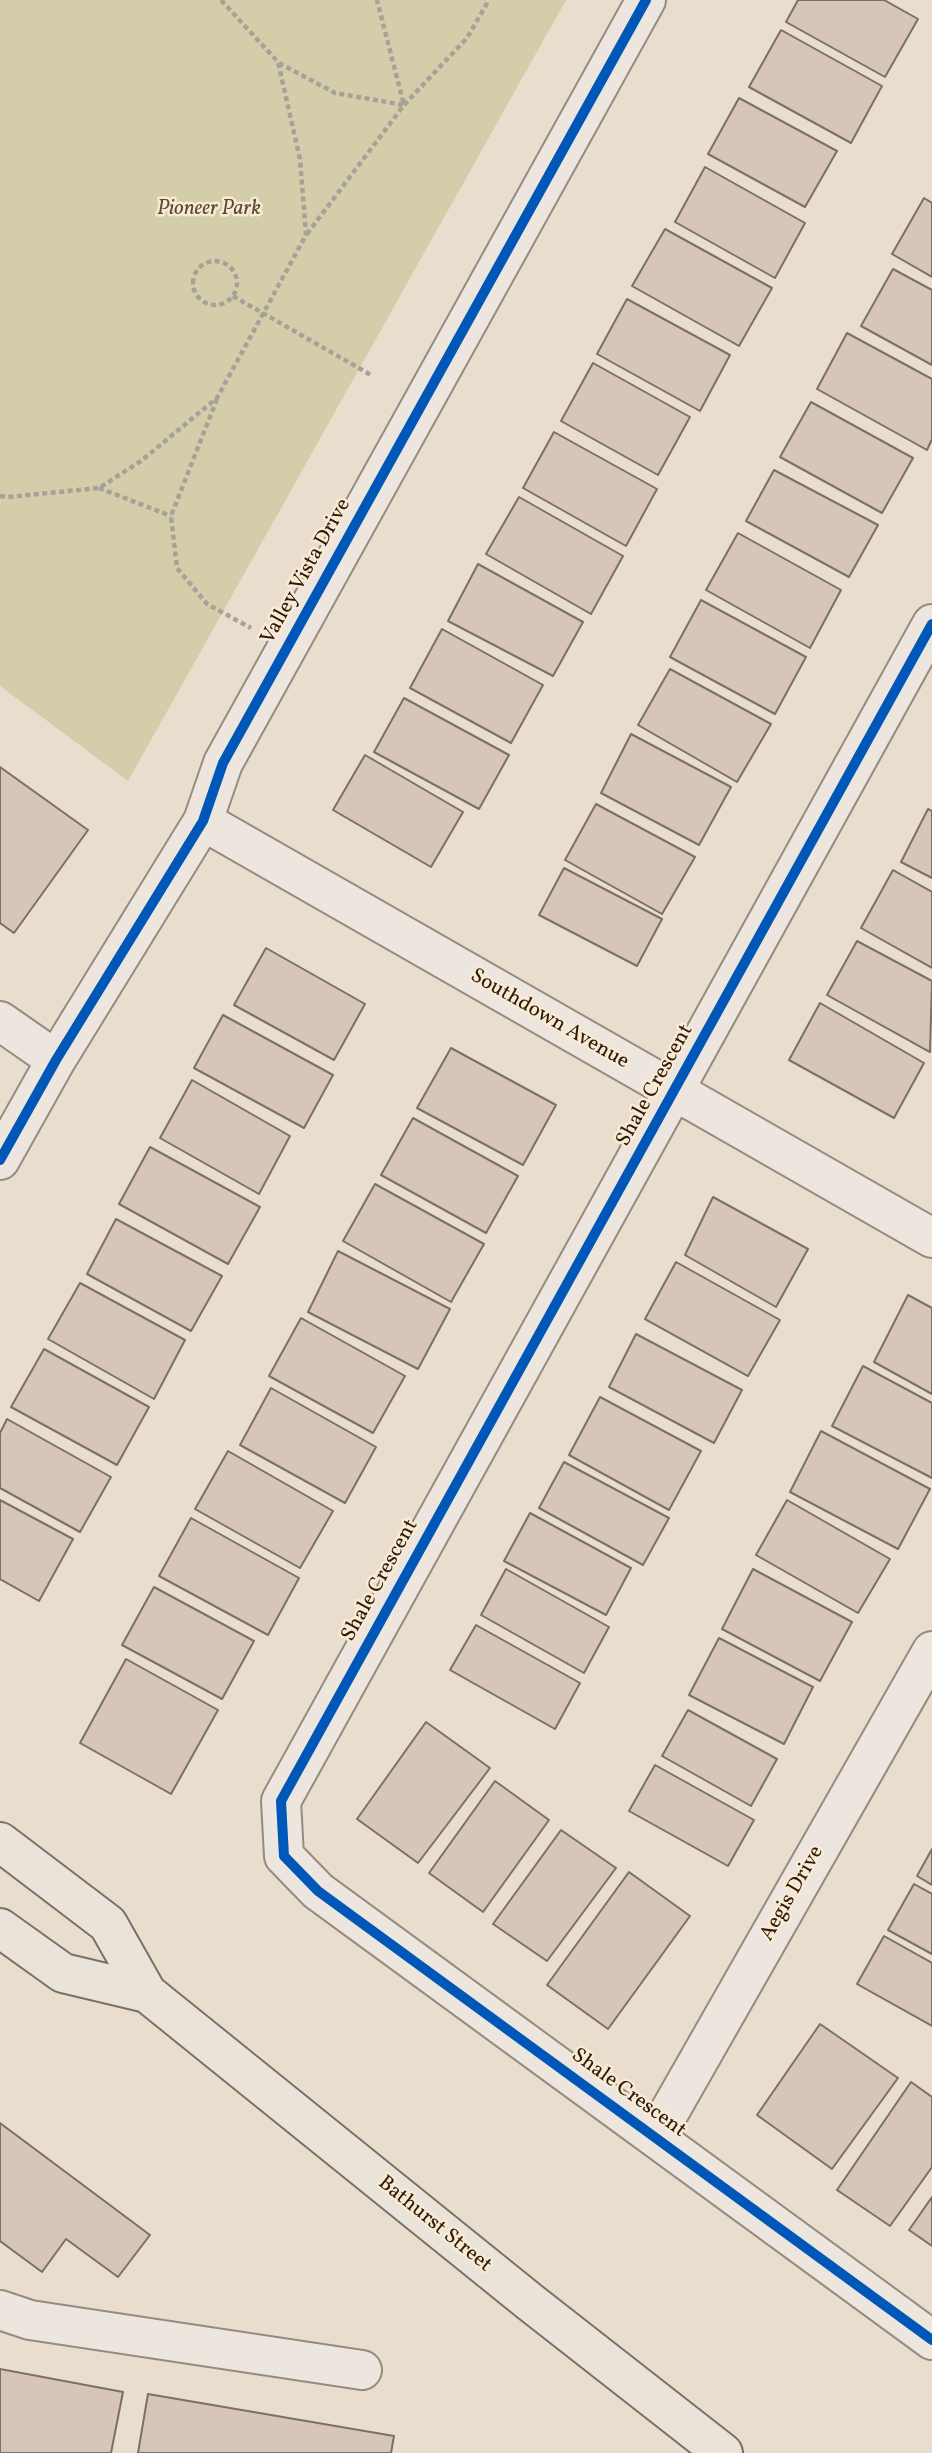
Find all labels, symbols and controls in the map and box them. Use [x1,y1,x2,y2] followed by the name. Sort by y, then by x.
[157,197,261,223] park label: Pioneer Park
[257,495,357,649] street label: Valley Vista Drive
[465,964,633,1076] street label: Southdown Avenue
[612,1021,700,1151] street label: Shale Crescent
[337,1516,425,1646] street label: Shale Crescent
[756,1842,830,1946] street label: Aegis Drive
[566,2044,690,2144] street label: Shale Crescent
[372,2171,496,2279] street label: Bathurst Street

